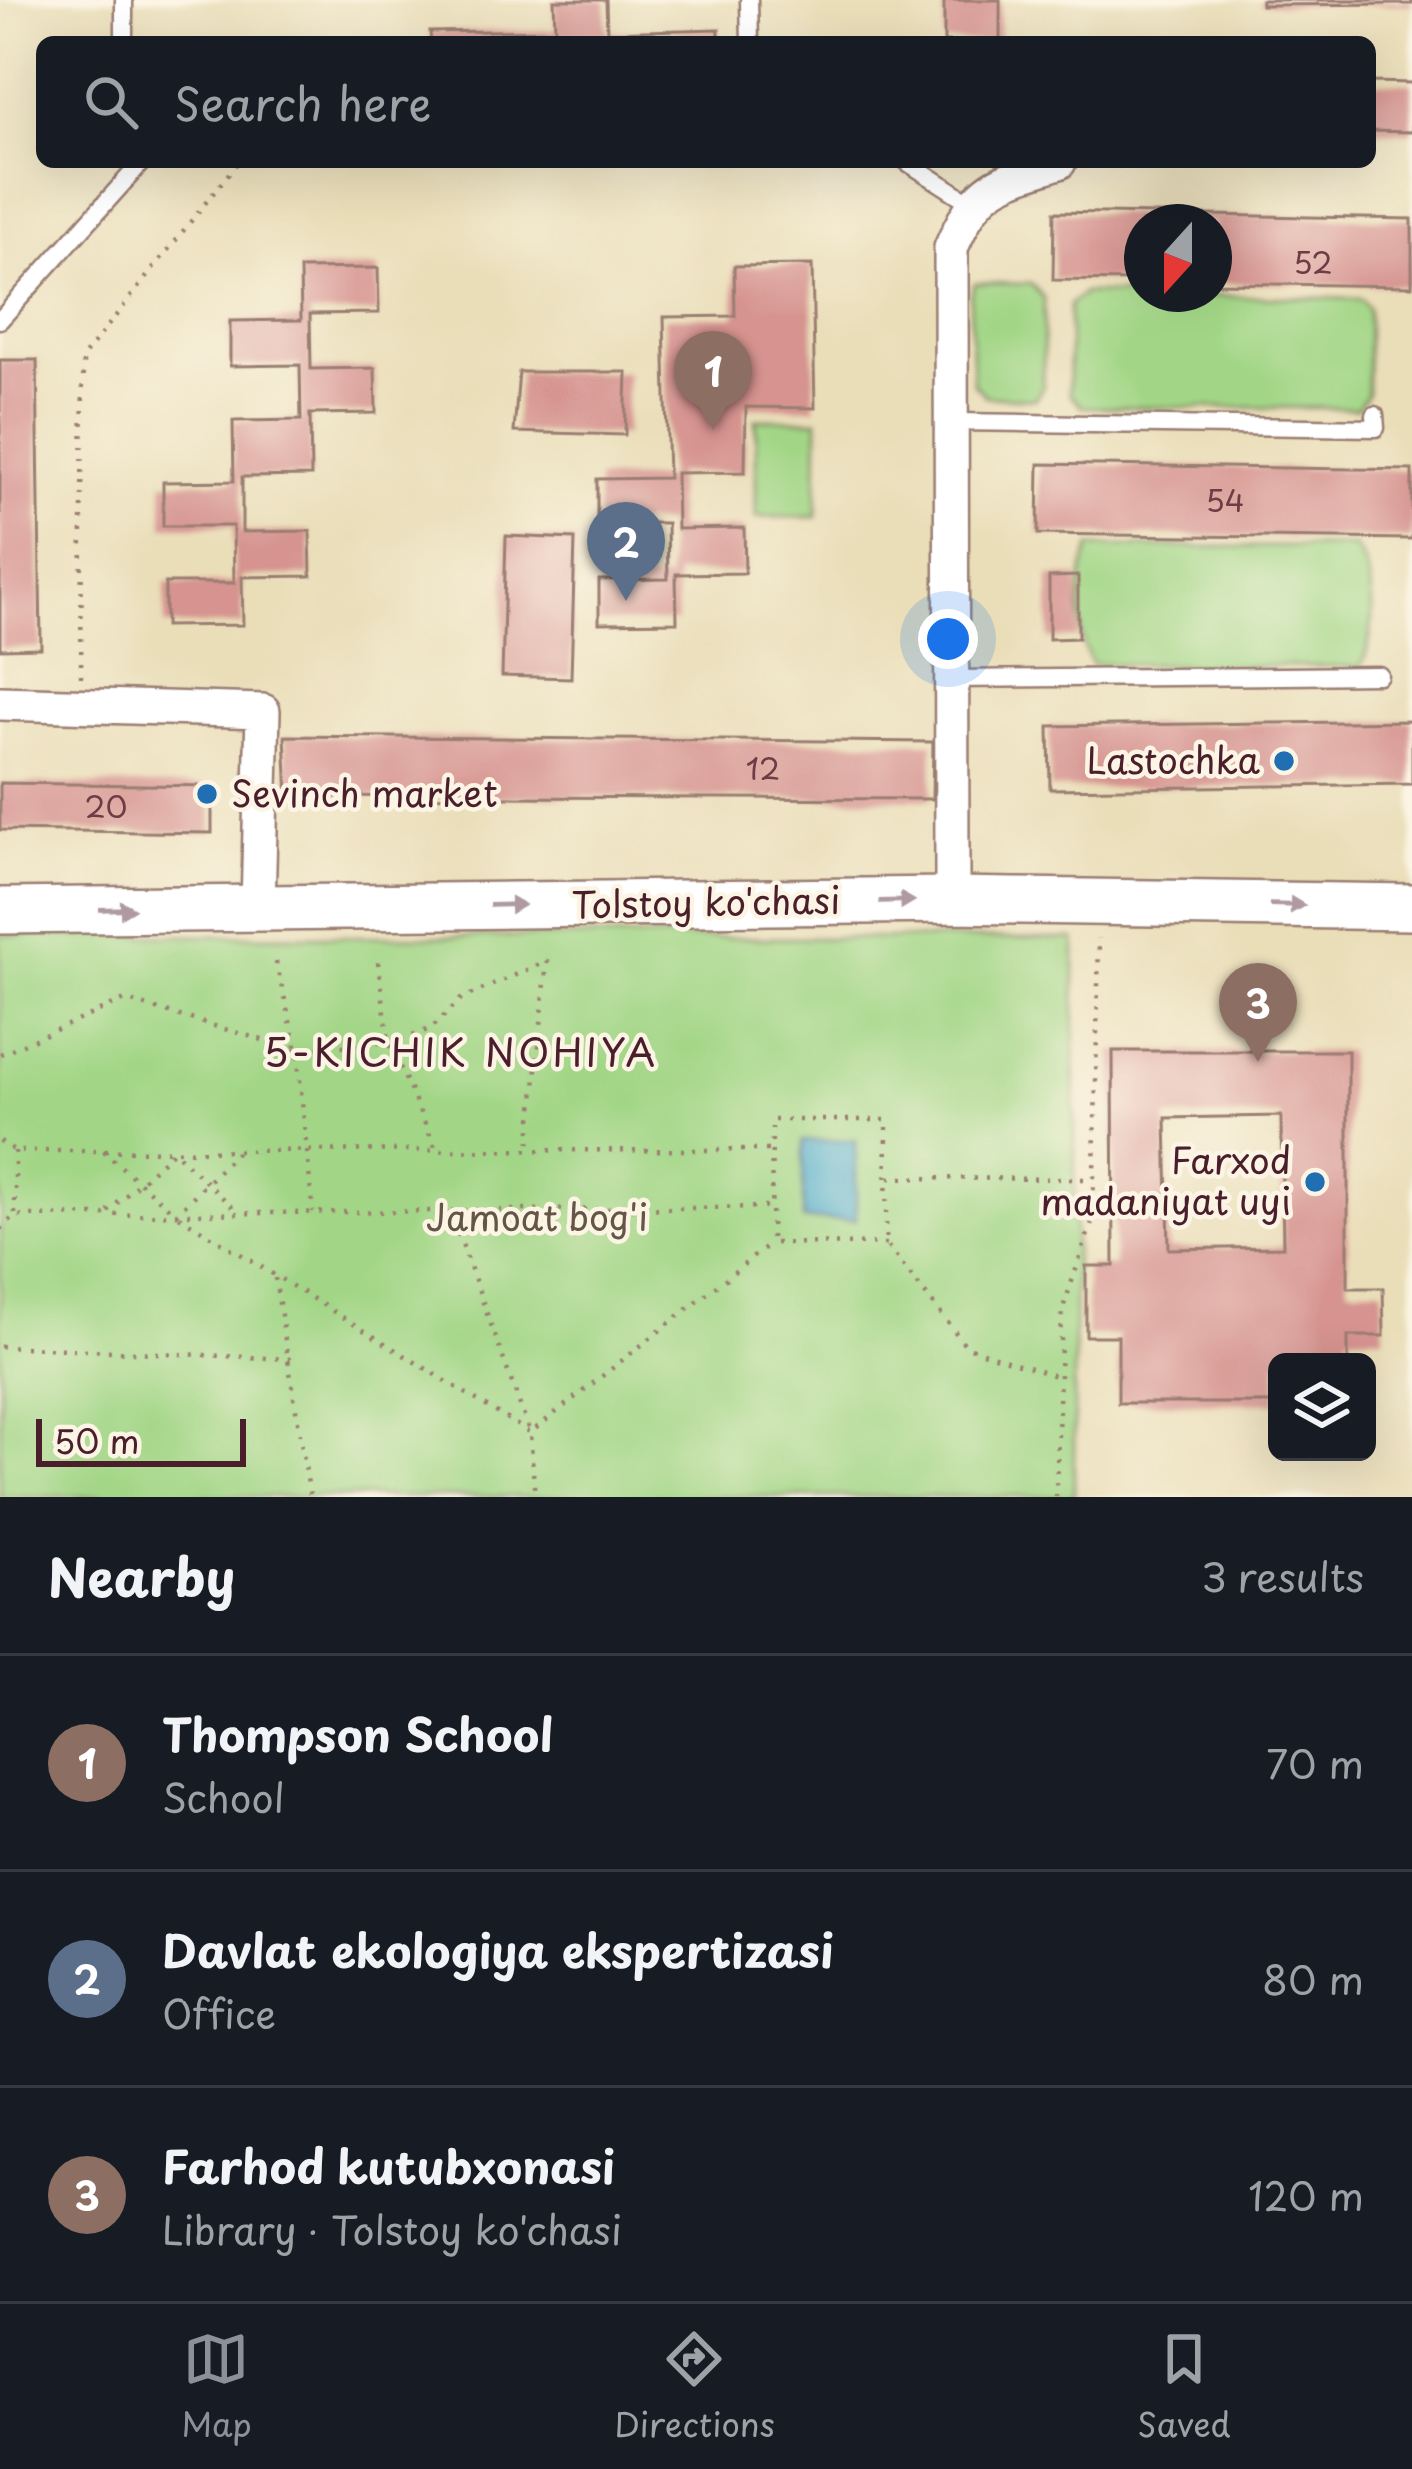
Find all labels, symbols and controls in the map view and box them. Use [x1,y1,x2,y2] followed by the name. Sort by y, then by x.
[36,36,1376,168] search box
[174,68,431,136] text: Search here
[78,69,144,135] icon: search
[1124,204,1232,312] north arrow
[1293,239,1333,284] house number: 52
[674,331,752,430] pin: 1
[1205,477,1245,522] house number: 54
[587,502,665,601] pin: 2
[918,609,978,669] your location
[1086,732,1261,786] place label: Lastochka
[746,745,780,790] house number: 12
[1271,748,1297,774] marker: Lastochka
[231,765,498,819] place label: Sevinch market
[194,781,220,807] marker: Sevinch market
[85,783,127,828] house number: 20
[571,872,841,930] street label: Tolstoy ko'chasi
[879,891,917,911] one-way arrow
[489,895,527,915] one-way arrow
[1269,896,1307,915] one-way arrow
[99,899,137,919] one-way arrow
[1219,963,1297,1062] pin: 3
[264,1021,659,1080] district label: 5-KICHIK NOHIYA
[1040,1132,1291,1227] place label: Farxod madaniyat uyi
[1302,1169,1328,1195] marker: Farxod madaniyat uyi
[426,1189,648,1243] park label: Jamoat bog'i
[1268,1353,1376,1461] map controls
[1268,1353,1376,1461] button: layers
[36,1413,246,1466] scale bar
[54,1415,140,1465] text: 50 m
[48,1537,235,1614] text: Nearby
[1201,1546,1364,1605] text: 3 results
[162,1699,553,1767] text: Thompson School
[78,1733,96,1792] text: 1
[1266,1733,1364,1792] text: 70 m
[162,1767,285,1826] text: School
[162,1915,834,1983] text: Davlat ekologiya ekspertizasi
[73,1949,101,2008] text: 2
[1262,1949,1364,2008] text: 80 m
[162,1983,276,2042] text: Office
[162,2131,615,2199] text: Farhod kutubxonasi
[74,2165,100,2224] text: 3
[1248,2165,1364,2224] text: 120 m
[162,2199,622,2258] text: Library · Tolstoy ko'chasi
[181,2326,252,2448] tab: Map
[614,2326,775,2448] tab: Directions
[1137,2326,1231,2448] tab: Saved

